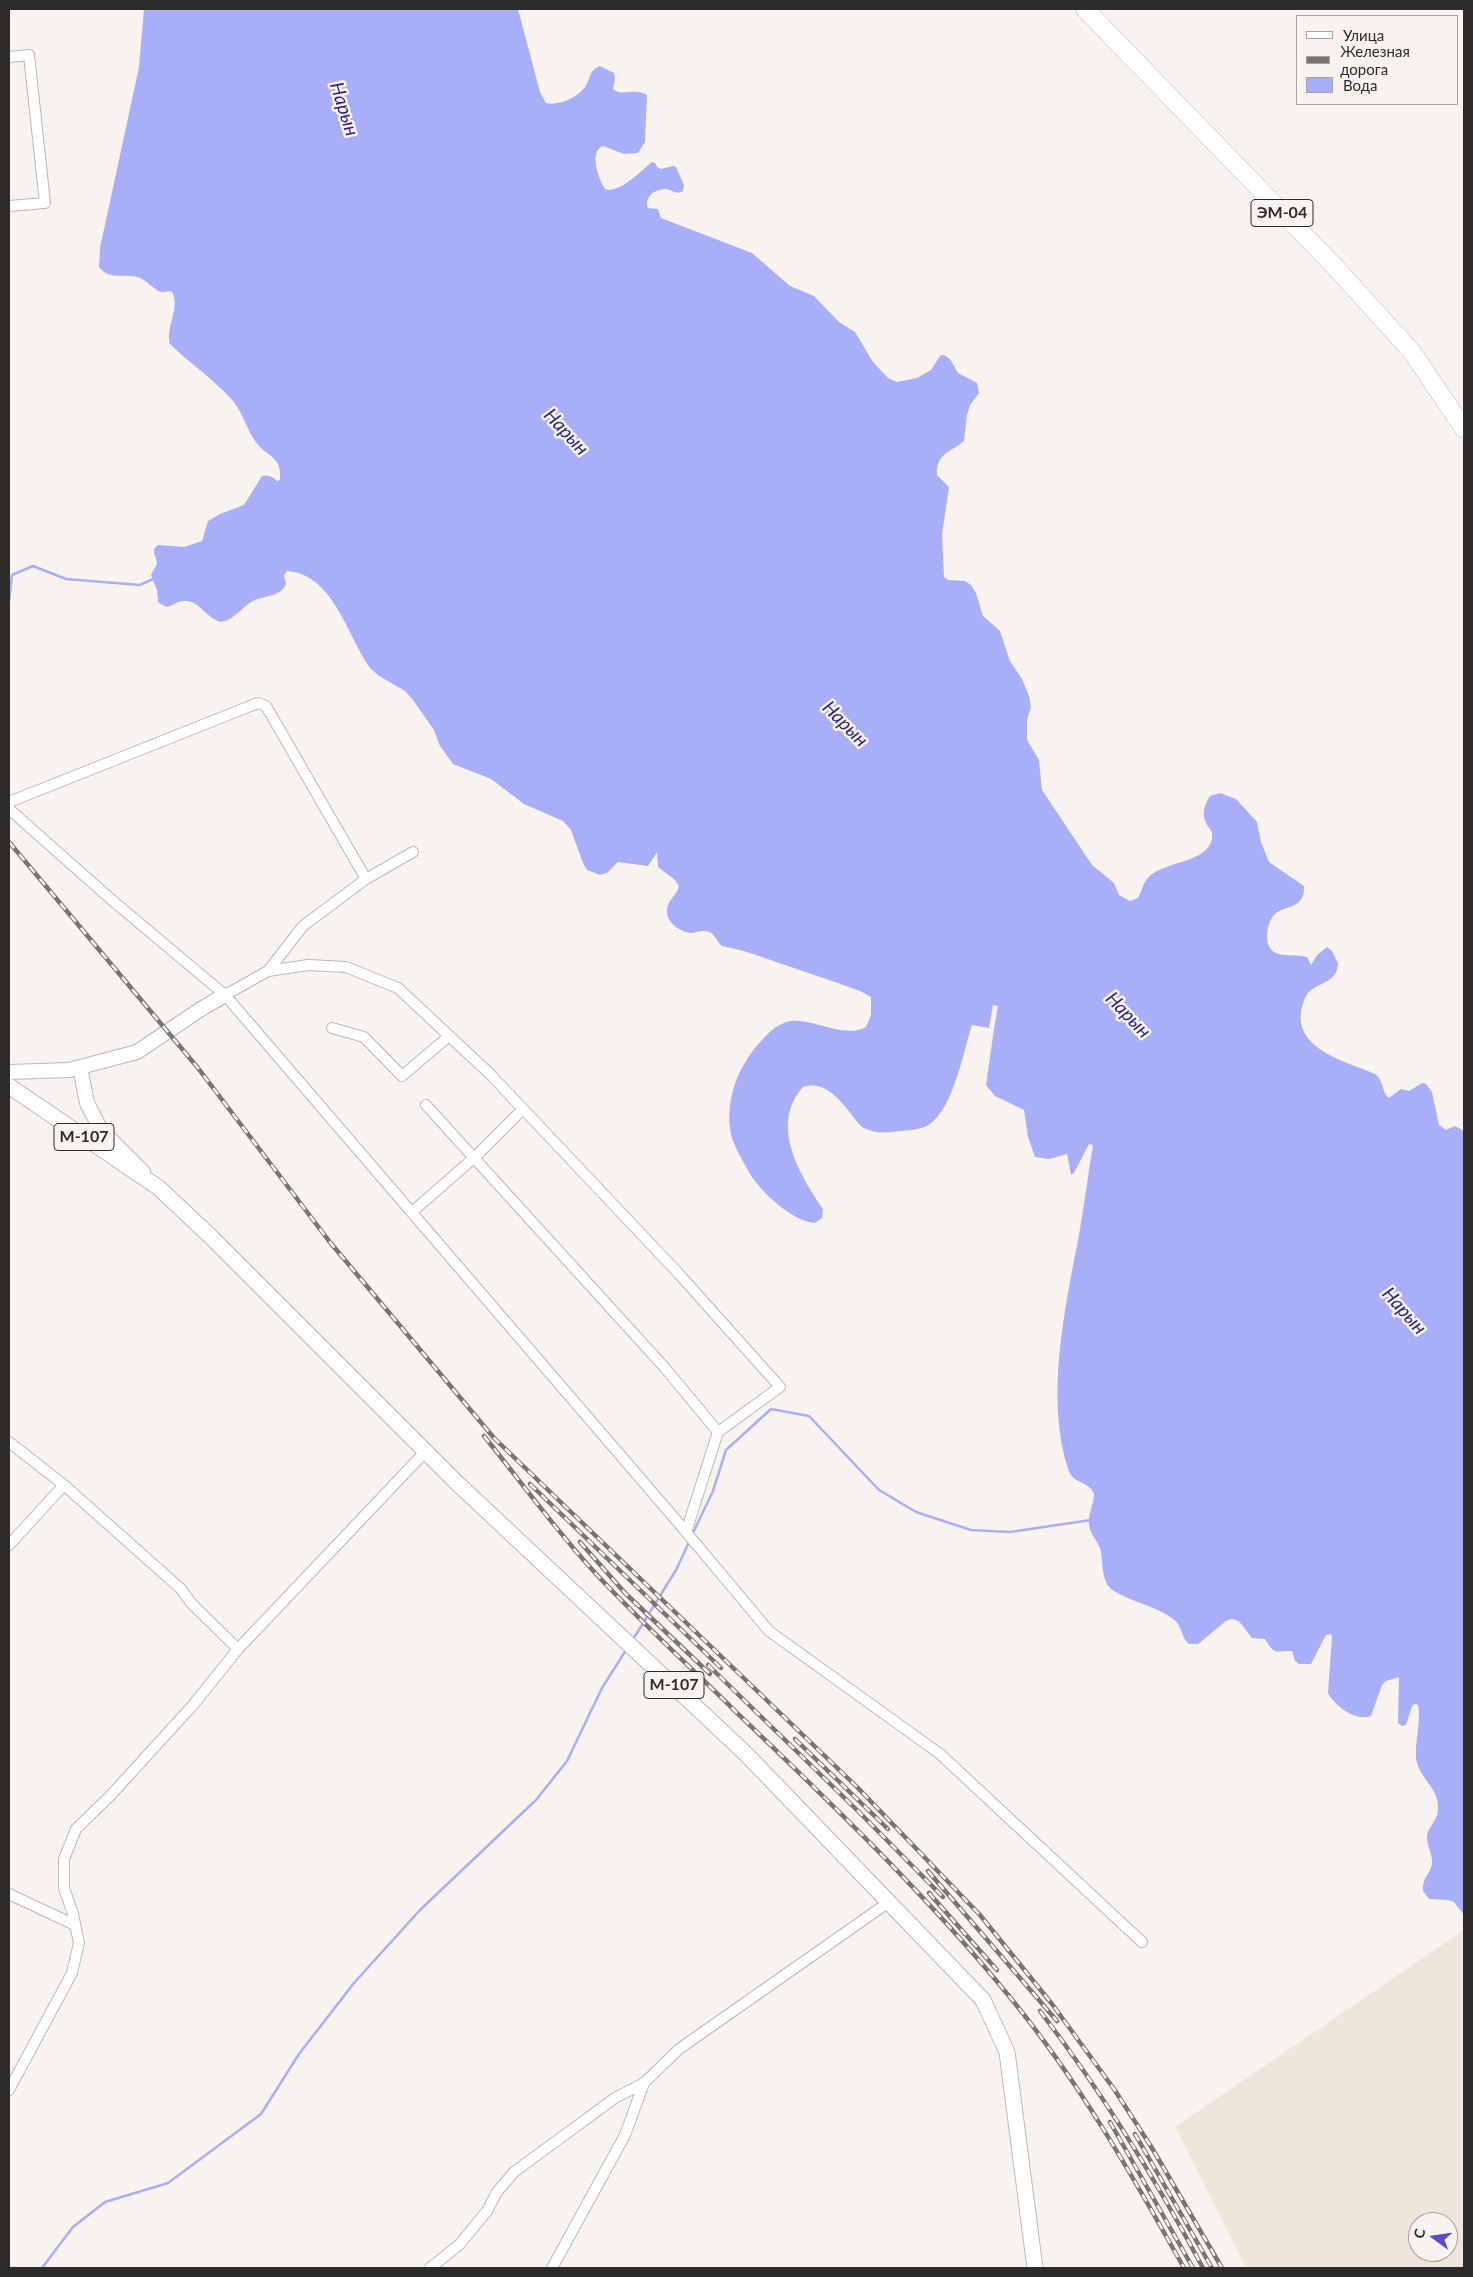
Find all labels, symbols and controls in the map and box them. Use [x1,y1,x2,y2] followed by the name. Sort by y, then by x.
[1296,15,1458,105] legend
[1343,26,1384,44] text: Улица
[1340,42,1410,78] text: Железная дорога
[1343,76,1378,94] text: Вода
[325,79,363,139] water label: Нарын
[1251,200,1313,227] road number: ЭМ-04
[539,404,593,460] water label: Нарын
[817,696,873,752] water label: Нарын
[1101,987,1155,1043] water label: Нарын
[54,1124,114,1150] road number: М-107
[1377,1283,1431,1339] water label: Нарын
[644,1672,704,1698] road number: М-107
[1408,2212,1458,2262] north arrow
[1410,2227,1428,2240] text: С

